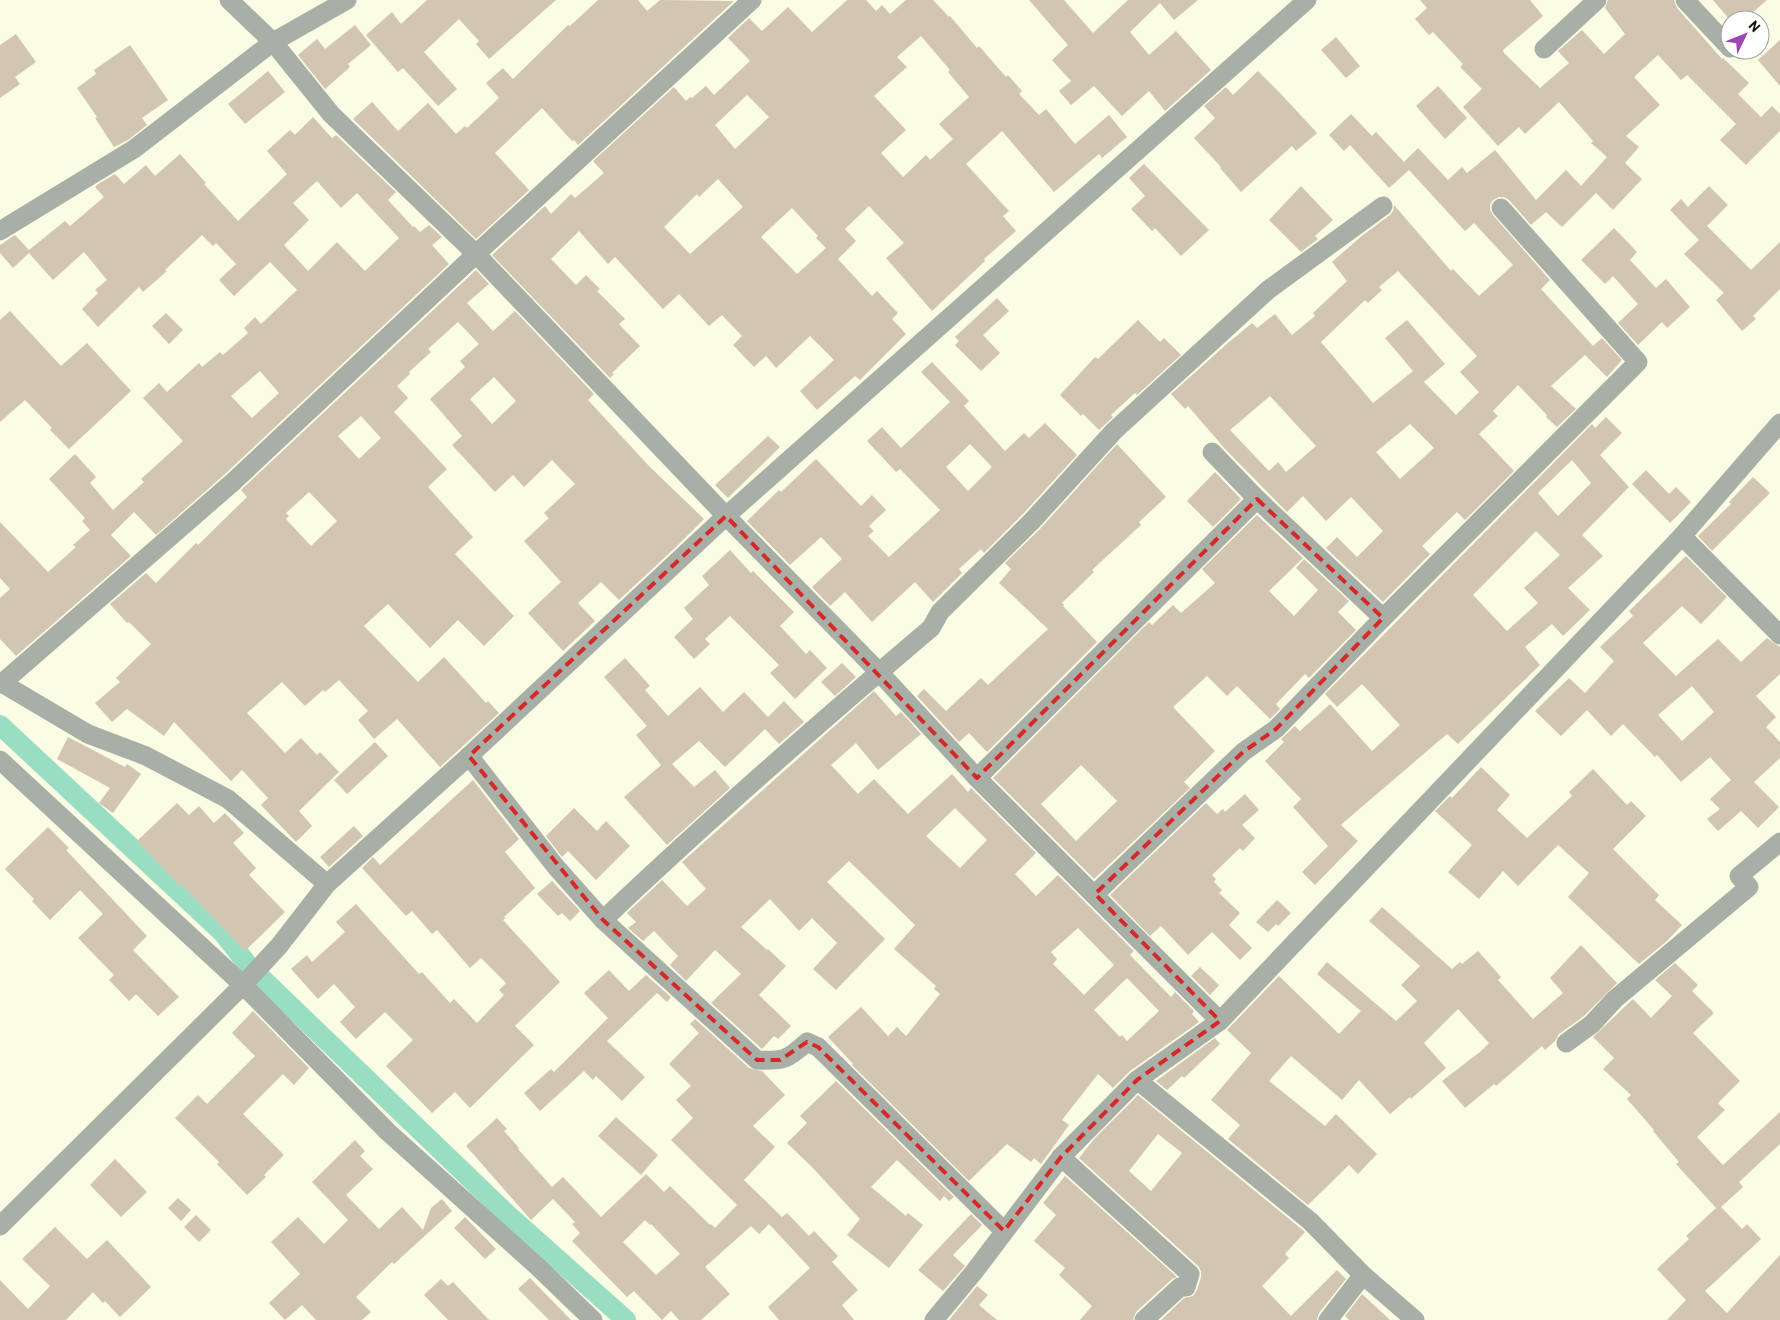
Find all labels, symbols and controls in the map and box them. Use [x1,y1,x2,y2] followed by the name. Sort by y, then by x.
[1720,10,1770,60] north arrow
[1745,17,1764,35] text: N

